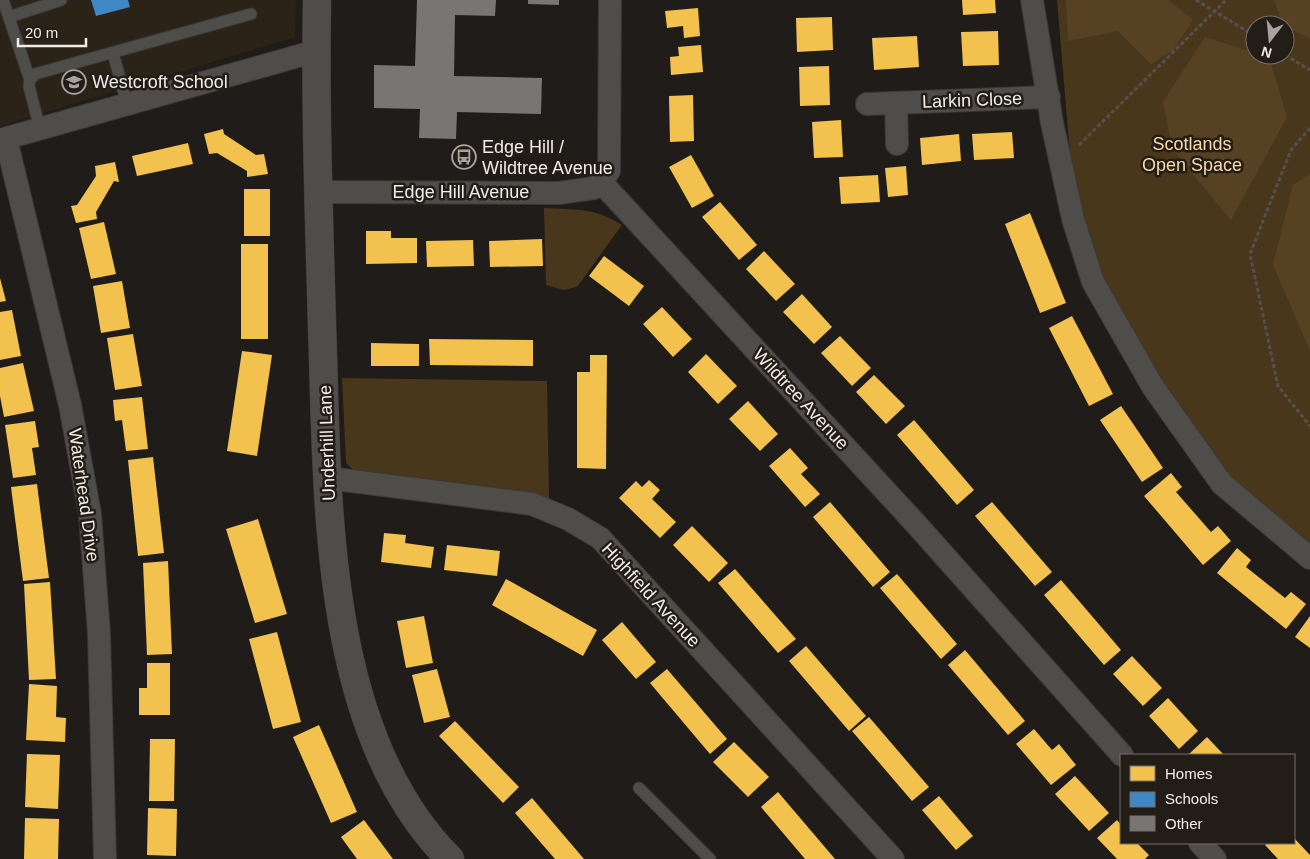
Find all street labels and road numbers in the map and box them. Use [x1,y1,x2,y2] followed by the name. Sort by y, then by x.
[922,88,1022,112] street label: Larkin Close
[393,182,529,202] street label: Edge Hill Avenue
[749,344,853,454] street label: Wildtree Avenue
[315,385,339,501] street label: Underhill Lane
[65,427,103,563] street label: Waterhead Drive
[598,539,704,651] street label: Highfield Avenue

